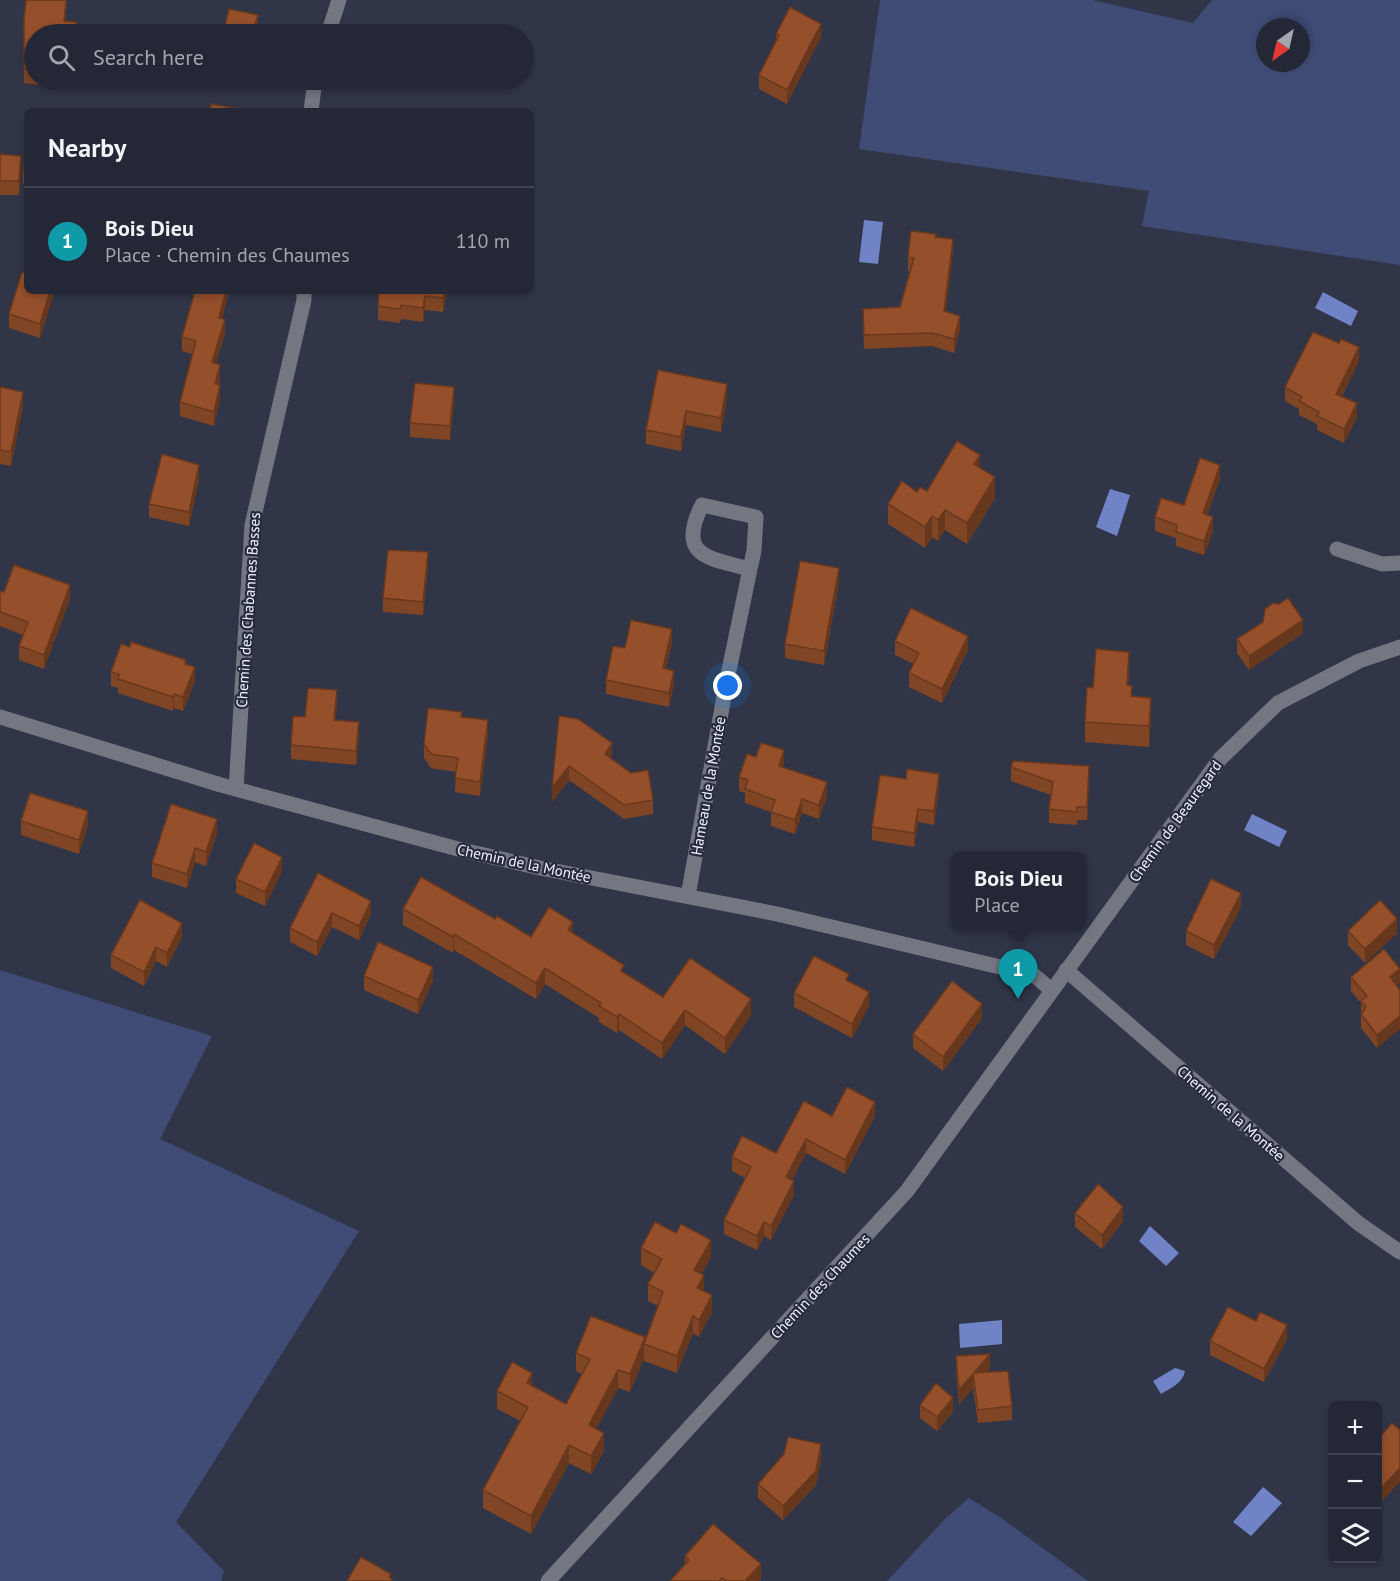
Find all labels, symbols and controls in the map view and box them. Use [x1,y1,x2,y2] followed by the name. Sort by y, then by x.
[1256,18,1310,72] north arrow
[24,24,534,90] search box
[45,41,78,74] icon: search
[93,43,204,71] text: Search here
[48,131,126,164] text: Nearby
[105,214,194,242] text: Bois Dieu
[62,228,73,254] text: 1
[456,228,510,254] text: 110 m
[105,242,350,268] text: Place · Chemin des Chaumes
[232,512,264,708] street label: Chemin des Chabannes Basses
[713,671,742,700] your location
[686,715,730,857] street label: Hameau de la Montée
[1125,757,1225,885] street label: Chemin de Beauregard
[455,840,593,886] street label: Chemin de la Montée
[951,852,1086,930] popup
[974,864,1063,892] text: Bois Dieu
[974,892,1020,918] text: Place
[998,950,1038,999] pin: 1
[1173,1061,1289,1165] street label: Chemin de la Montée
[766,1229,874,1343] street label: Chemin des Chaumes
[1328,1401,1382,1563] map controls
[1328,1401,1382,1455] button: +
[1328,1455,1382,1509] button: −
[1328,1509,1382,1563] button: layers

